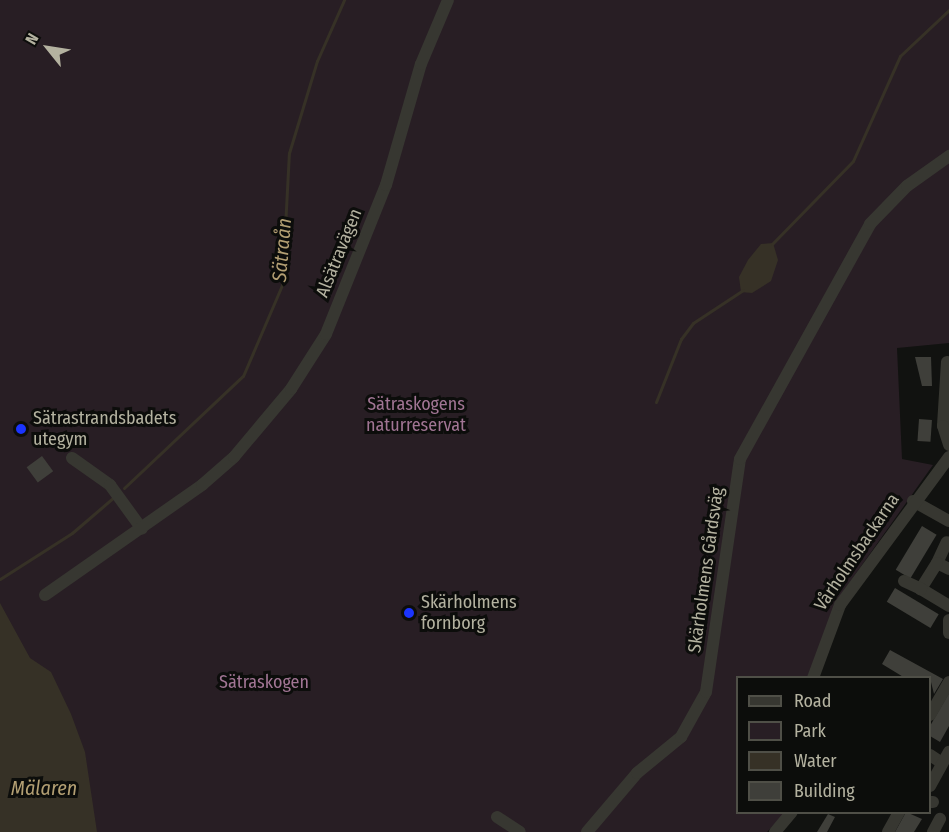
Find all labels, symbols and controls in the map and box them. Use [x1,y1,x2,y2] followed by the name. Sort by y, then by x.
[18,18,78,78] north arrow
[21,30,43,48] text: N
[311,206,367,300] street label: Alsätravägen
[267,217,297,283] water label: Sätraån
[366,394,466,436] park label: Sätraskogens naturreservat
[33,408,176,450] place label: Sätrastrandsbadets utegym
[14,422,28,436] marker: Sätrastrandsbadets utegym
[684,486,728,654] street label: Skärholmens Gårdsväg
[810,489,904,615] street label: Vårholmsbackarna
[421,592,517,634] place label: Skärholmens fornborg
[402,606,416,620] marker: Skärholmens fornborg
[219,671,309,693] park label: Sätraskogen
[736,676,931,814] legend
[794,690,831,712] text: Road
[794,720,826,742] text: Park
[794,750,837,772] text: Water
[11,776,77,800] water label: Mälaren
[794,780,855,802] text: Building

